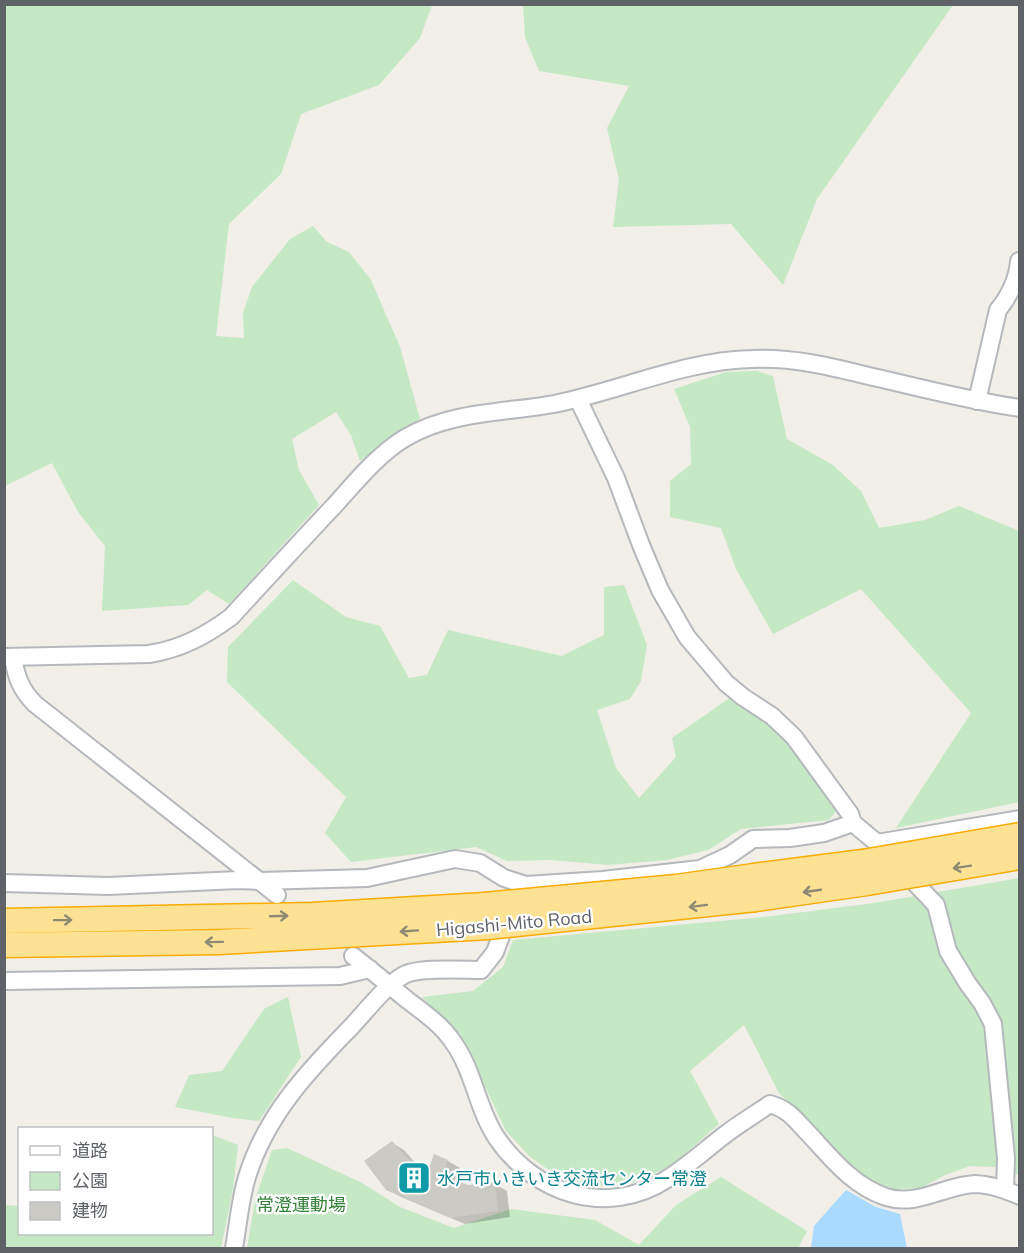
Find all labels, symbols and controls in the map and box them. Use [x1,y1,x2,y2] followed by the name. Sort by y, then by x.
[953,862,972,873] one-way arrow
[802,886,822,897] one-way arrow
[688,901,708,912] one-way arrow
[435,905,593,941] street label: Higashi-Mito Road
[268,910,288,921] one-way arrow
[52,914,72,926] one-way arrow
[399,926,419,937] one-way arrow
[205,936,225,947] one-way arrow
[18,1127,213,1235] legend
[72,1139,108,1162] text: 道路
[396,1160,432,1196] building icon: 水戸市いきいき交流センター常澄
[437,1167,707,1190] place label: 水戸市いきいき交流センター常澄
[72,1169,108,1192] text: 公園
[256,1193,346,1216] park label: 常澄運動場
[72,1199,108,1222] text: 建物

